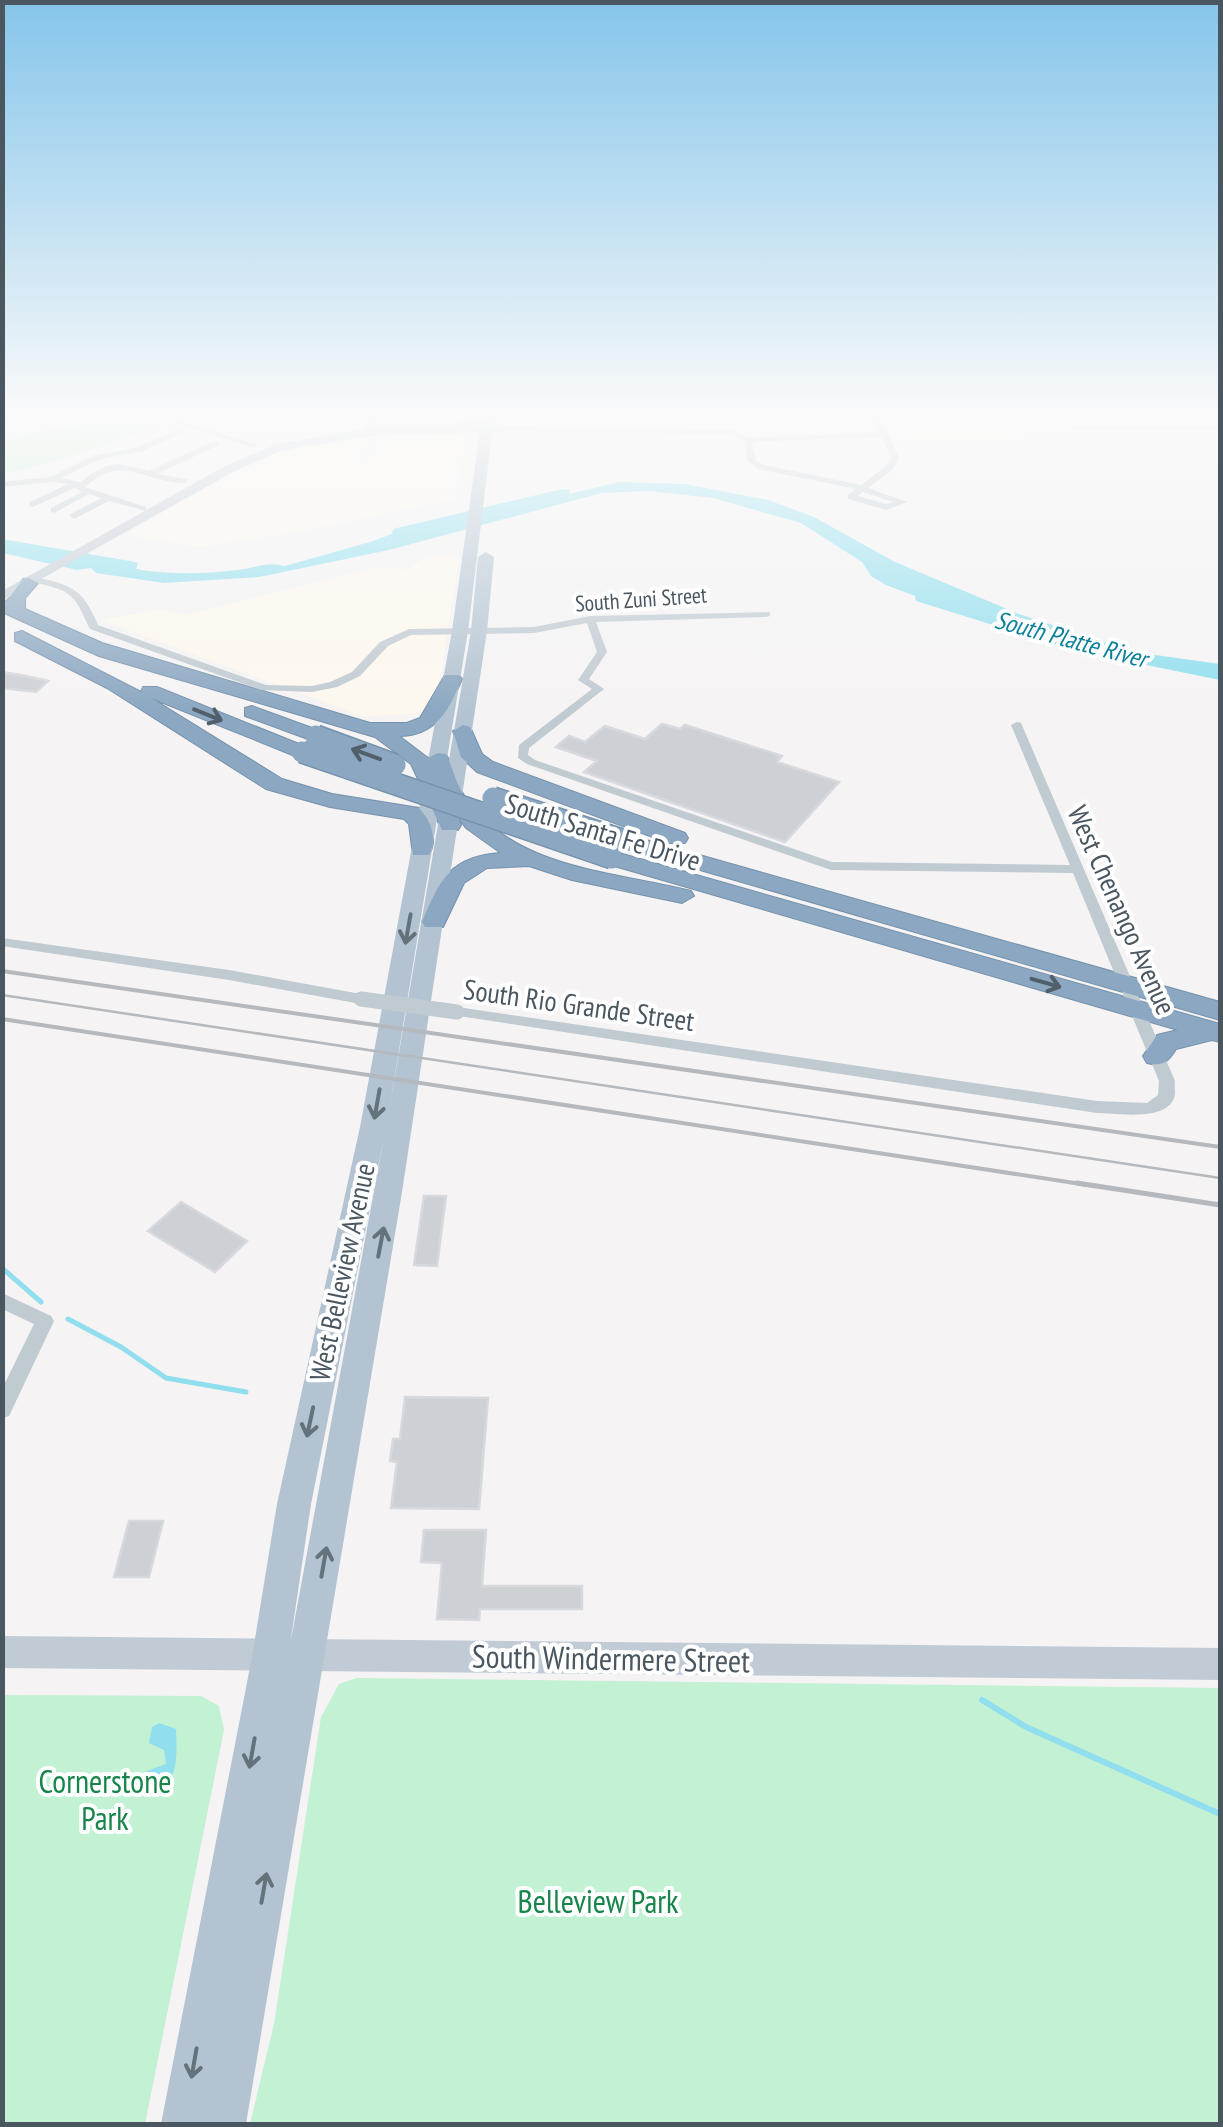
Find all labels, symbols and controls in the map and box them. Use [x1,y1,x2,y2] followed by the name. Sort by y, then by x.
[574,580,708,618] street label: South Zuni Street
[991,603,1154,675] water label: South Platte River
[193,708,223,726] one-way arrow
[352,744,383,762] one-way arrow
[501,784,705,879] street label: South Santa Fe Drive
[1060,799,1185,1020] street label: West Chenango Avenue
[398,912,417,945] one-way arrow
[461,970,697,1039] street label: South Rio Grande Street
[1029,975,1061,994] one-way arrow
[367,1087,386,1120] one-way arrow
[300,1160,383,1384] street label: West Belleview Avenue
[372,1227,391,1259] one-way arrow
[300,1405,319,1437] one-way arrow
[315,1546,334,1579] one-way arrow
[472,1635,751,1681] street label: South Windermere Street
[242,1736,261,1769] one-way arrow
[39,1760,171,1839] park label: Cornerstone Park
[255,1872,274,1905] one-way arrow
[518,1880,679,1922] park label: Belleview Park
[184,2046,203,2079] one-way arrow

